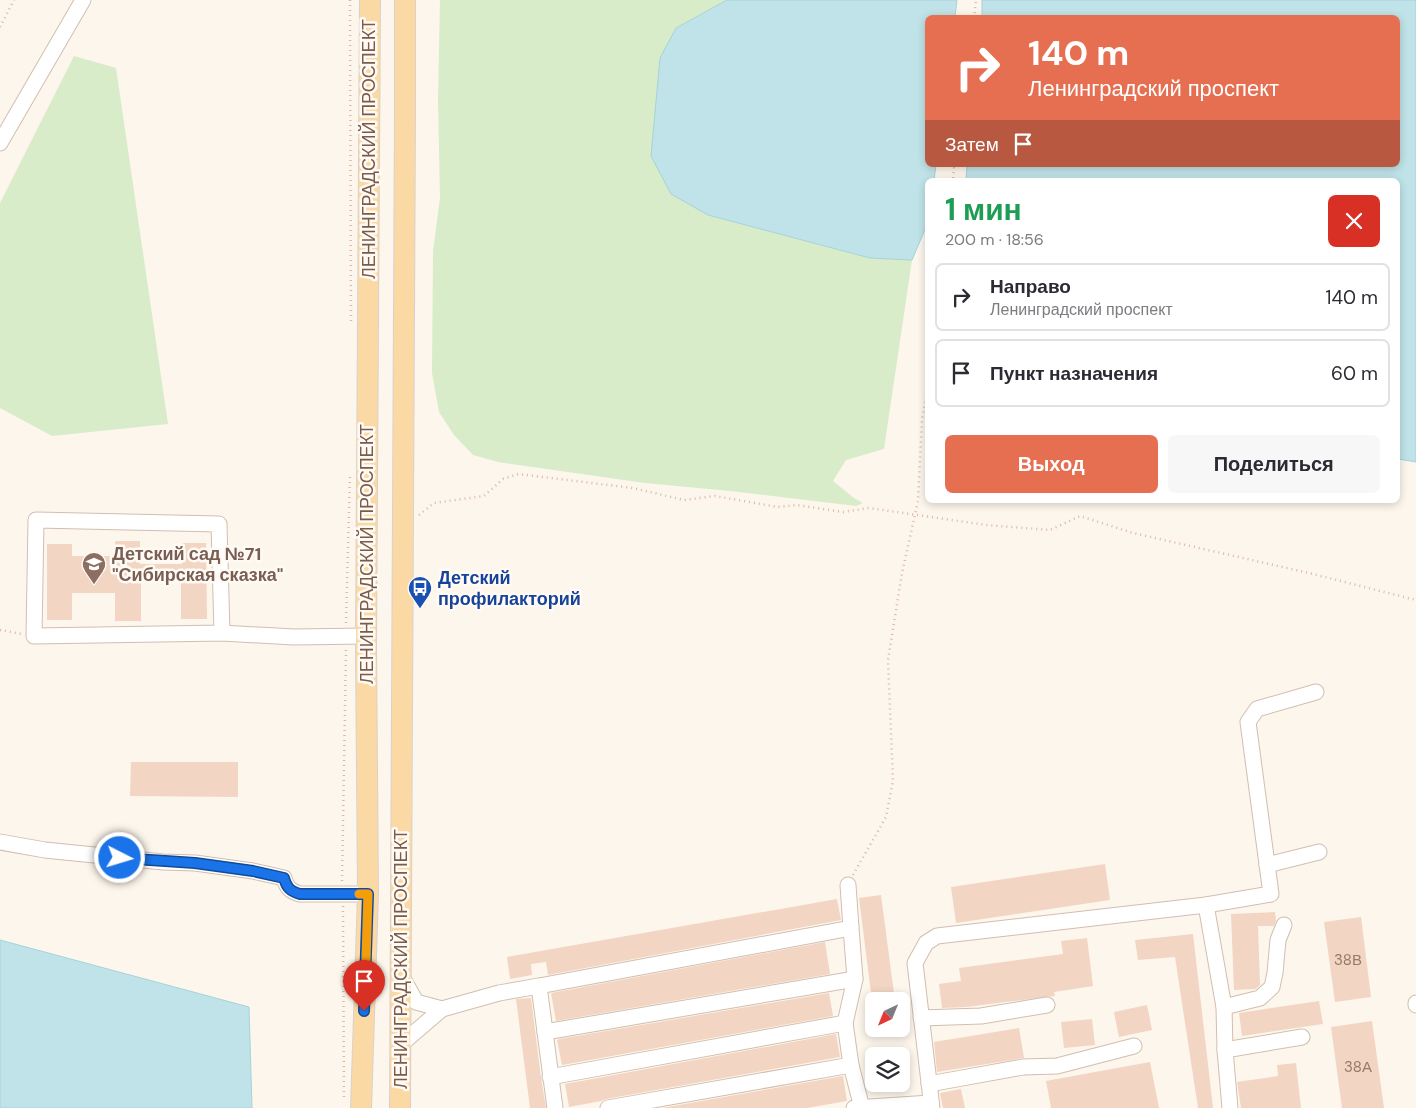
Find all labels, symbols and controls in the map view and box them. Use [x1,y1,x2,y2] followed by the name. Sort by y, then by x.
[357,19,381,279] street label: ЛЕНИНГРАДСКИЙ ПРОСПЕКТ
[1028,30,1129,76] text: 140 m
[945,35,1010,100] icon: right
[1028,74,1279,103] text: Ленинградский проспект
[1009,130,1037,158] icon: arrive
[945,132,999,157] text: Затем
[945,190,1022,229] text: 1 мин
[1328,195,1380,247] button: close
[945,229,1044,250] text: 200 m · 18:56
[990,274,1071,299] text: Направо
[947,283,975,311] icon: right
[1326,285,1378,310] text: 140 m
[990,299,1173,320] text: Ленинградский проспект
[947,359,975,387] icon: arrive
[990,361,1158,386] text: Пункт назначения
[1331,361,1378,386] text: 60 m
[355,424,379,684] street label: ЛЕНИНГРАДСКИЙ ПРОСПЕКТ
[945,435,1158,493] button: Выход
[1168,435,1380,493] button: Поделиться
[112,542,283,587] place label: Детский сад №71 "Сибирская сказка"
[81,551,107,585] school or university icon: Детский сад №71 "Сибирская сказка"
[438,566,581,611] place label: Детский профилакторий
[407,575,433,609] bus stop icon: Детский профилакторий
[389,829,413,1089] street label: ЛЕНИНГРАДСКИЙ ПРОСПЕКТ
[93,831,145,883] position arrow
[1334,950,1362,970] house number: 38В
[343,960,385,1011] pin
[350,967,378,995] icon: arrive
[865,992,910,1038] north arrow
[865,992,910,1092] map controls
[865,1047,910,1092] button: layers
[1344,1057,1372,1077] house number: 38А

